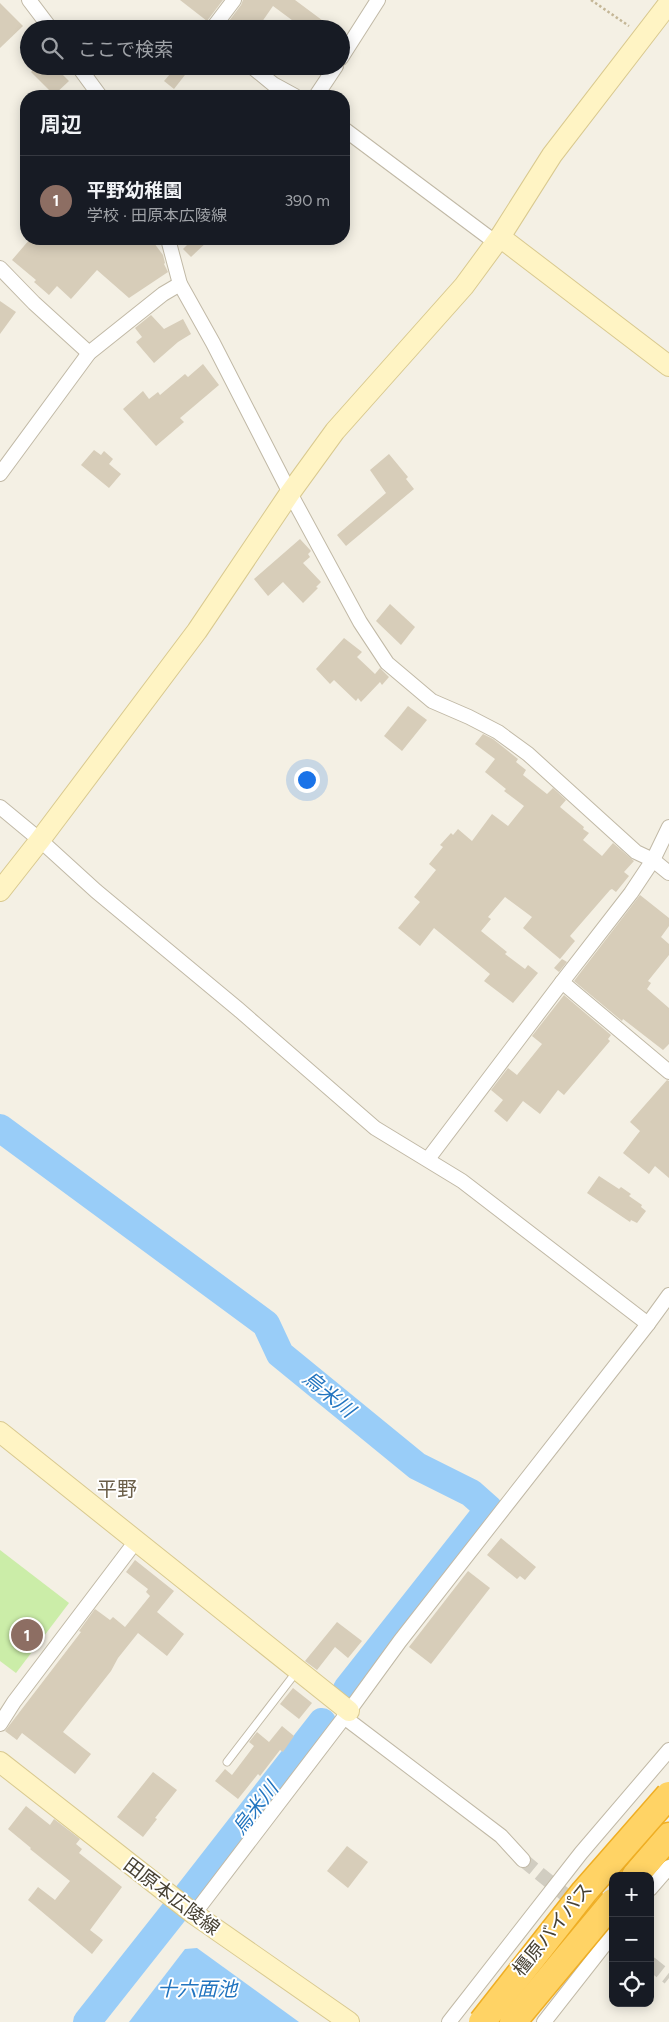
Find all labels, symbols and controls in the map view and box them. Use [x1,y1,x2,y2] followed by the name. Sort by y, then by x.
[20,20,350,75] search box
[38,34,66,62] icon: search
[78,38,173,61] text: ここで検索
[40,112,82,137] text: 周辺
[87,179,182,202] text: 平野幼稚園
[53,191,59,210] text: 1
[284,191,330,210] text: 390 m
[87,206,227,225] text: 学校 · 田原本広陵線
[294,767,320,793] your location
[298,1366,361,1423] water label: 烏米川
[97,1477,137,1501] district label: 平野
[11,1616,43,1654] pin: 1
[227,1775,284,1839] water label: 烏米川
[119,1853,224,1940] street label: 田原本広陵線
[609,1872,654,2007] map controls
[609,1872,654,1917] button: +
[508,1878,597,1981] street label: 橿原バイパス
[609,1917,654,1962] button: −
[609,1962,654,2007] button: locate
[157,1977,239,2001] water label: 十六面池

